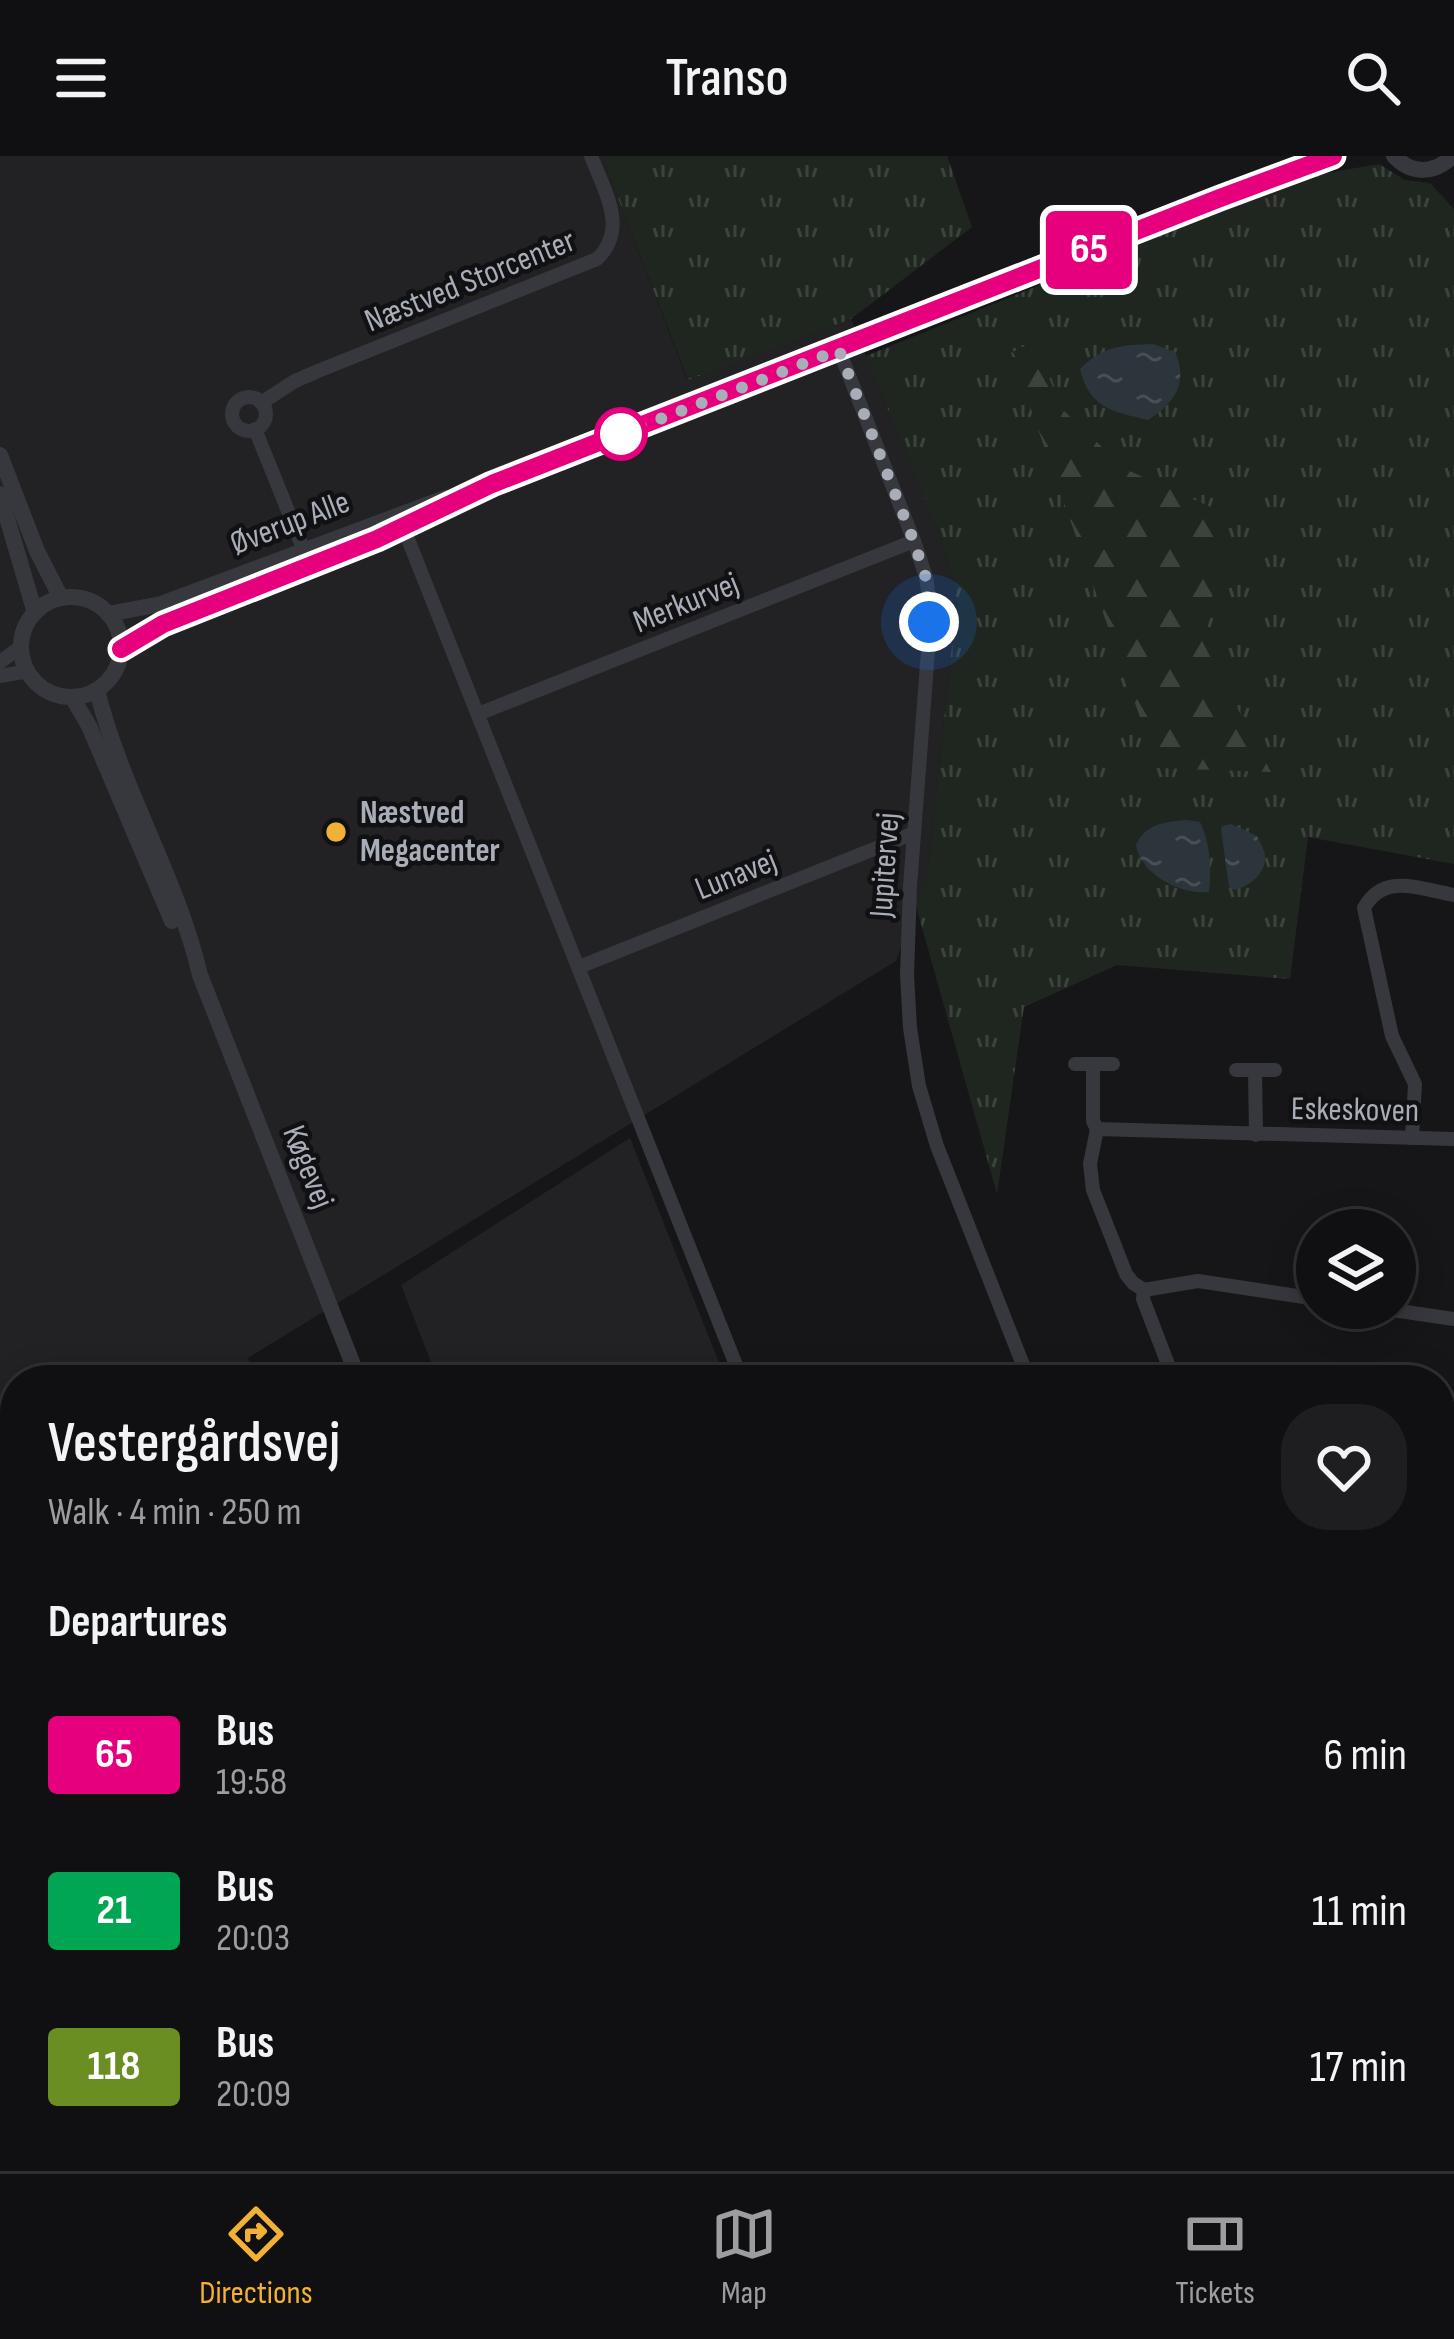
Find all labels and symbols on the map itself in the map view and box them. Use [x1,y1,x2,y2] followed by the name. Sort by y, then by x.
[1035,211,1143,289] line badge: 65
[359,221,581,341] street label: Næstved Storcenter
[596,409,646,459] unlabelled marker
[225,482,355,564] street label: Øverup Alle
[627,564,745,642] street label: Merkurvej
[899,592,959,652] your location
[360,793,500,871] place label: Næstved Megacenter
[861,811,909,920] street label: Jupitervej
[323,819,349,845] marker: Næstved Megacenter
[689,841,783,909] street label: Lunavej
[1291,1089,1419,1131] street label: Eskeskoven
[273,1120,343,1214] street label: Køgevej

